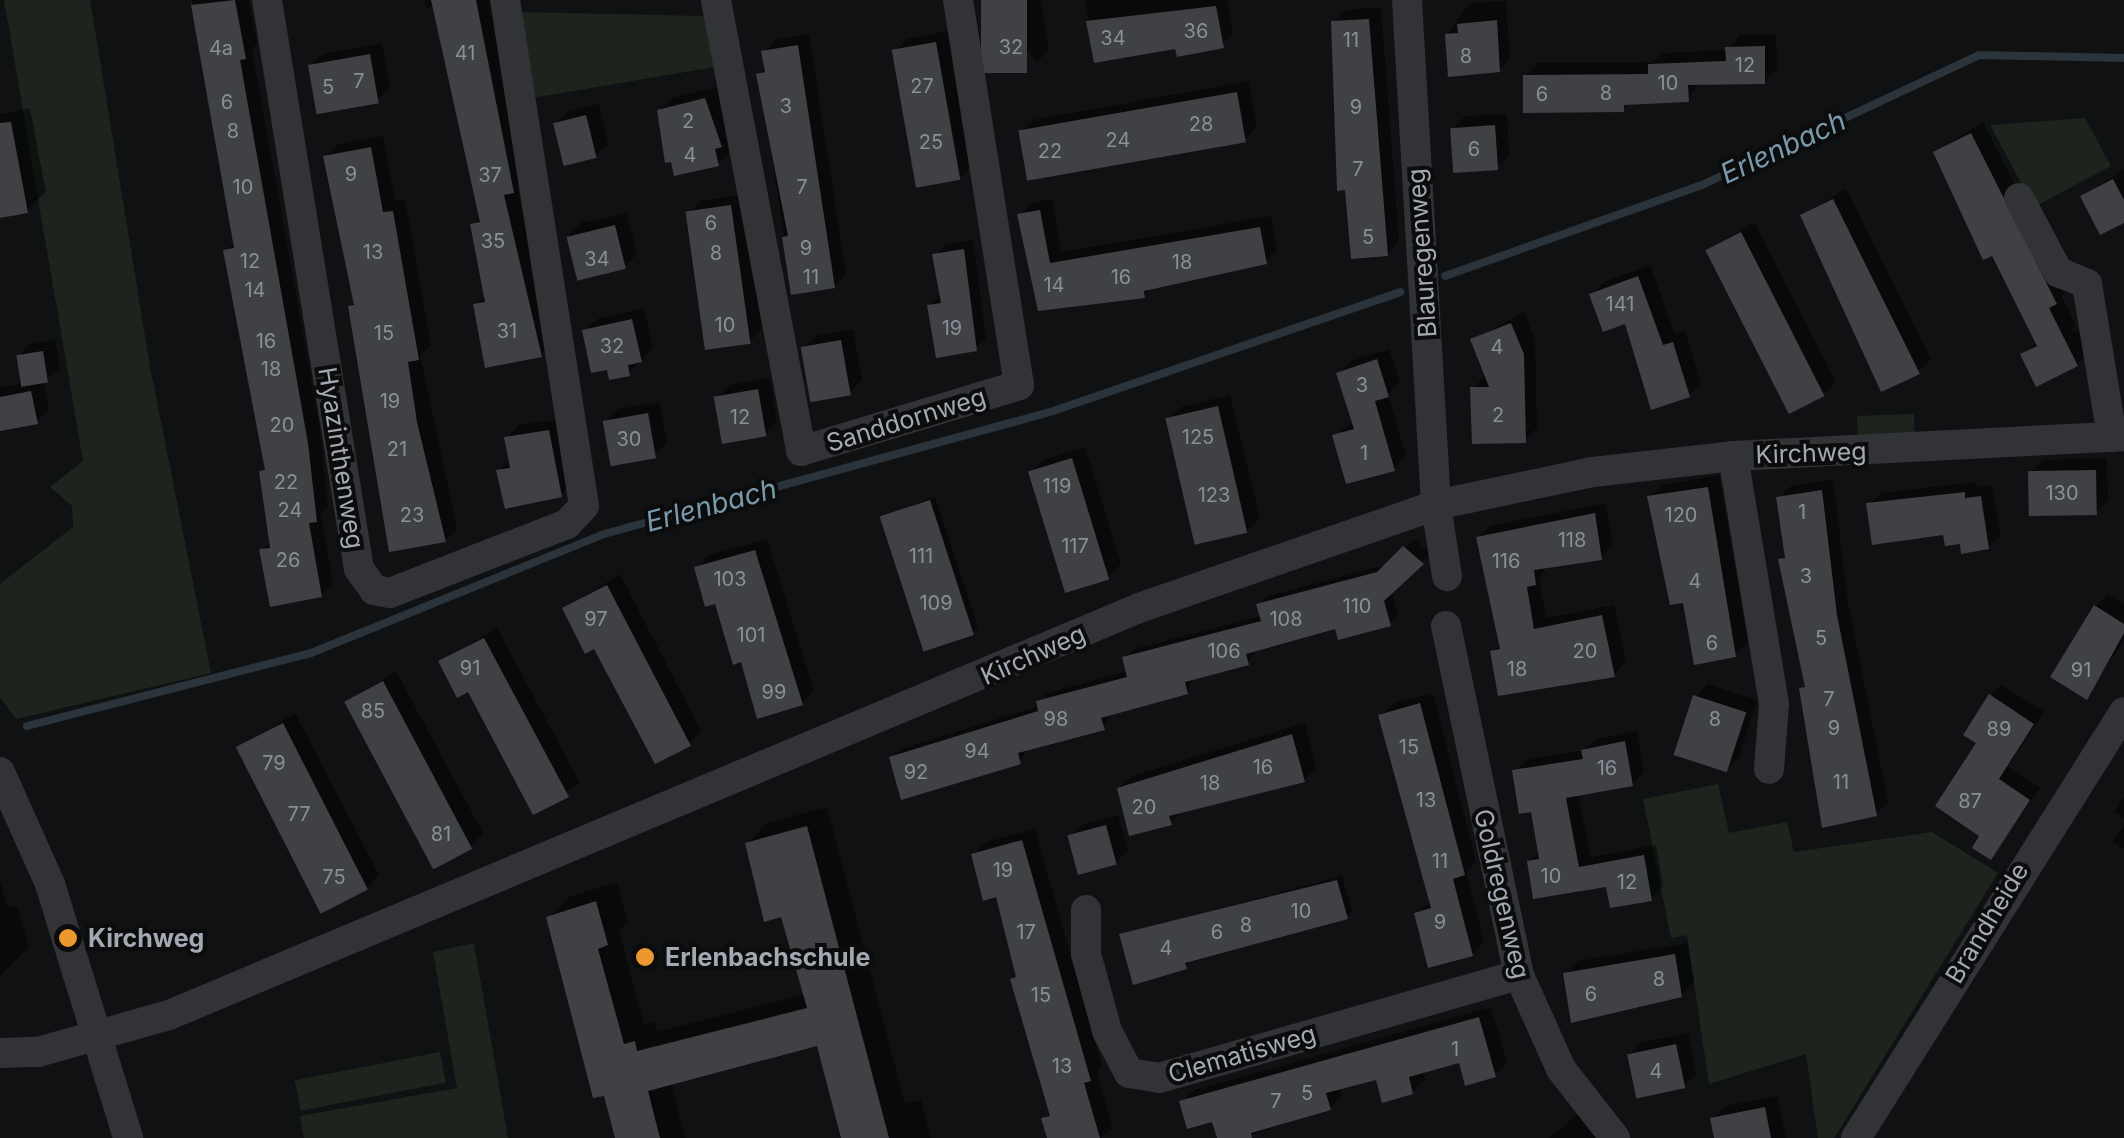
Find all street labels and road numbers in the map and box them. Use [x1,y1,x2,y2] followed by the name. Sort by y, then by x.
[1401,167,1443,339] street label: Blauregenweg
[312,365,370,551] street label: Hyazinthenweg
[823,382,989,458] street label: Sanddornweg
[1755,436,1867,470] street label: Kirchweg
[976,619,1090,691] street label: Kirchweg
[1468,806,1536,982] street label: Goldregenweg
[1939,857,2035,989] street label: Brandheide
[1165,1019,1319,1089] street label: Clematisweg

